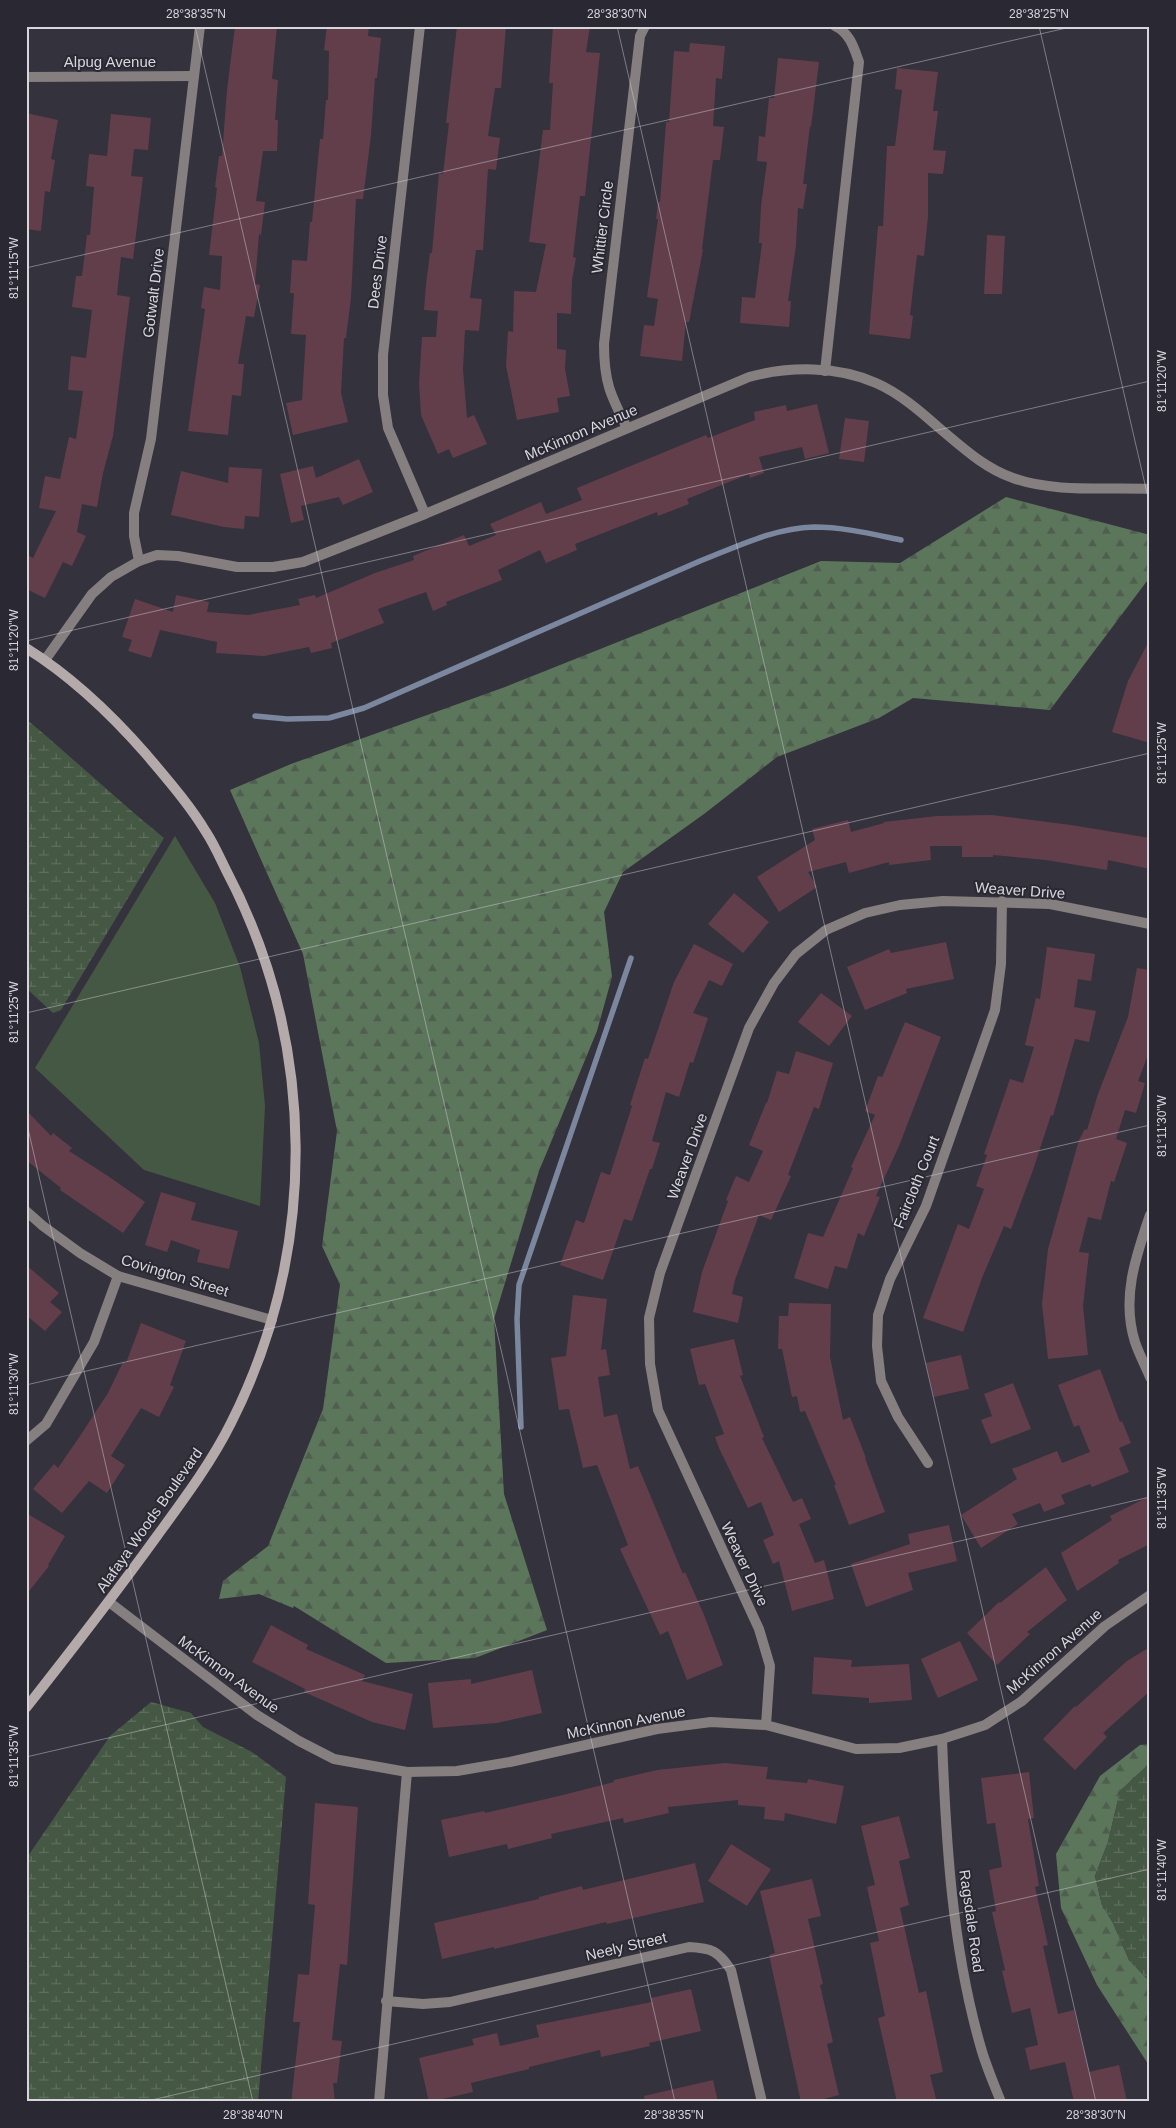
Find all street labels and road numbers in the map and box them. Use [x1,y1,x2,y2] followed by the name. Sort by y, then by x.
[64,53,156,70] street label: Alpug Avenue
[588,180,616,274] street label: Whittier Circle
[364,234,390,310] street label: Dees Drive
[139,247,167,339] street label: Gotwalt Drive
[522,401,640,463] street label: McKinnon Avenue
[974,878,1066,902] street label: Weaver Drive
[664,1111,710,1201] street label: Weaver Drive
[890,1132,943,1231] street label: Faircloth Court
[119,1251,232,1300] street label: Covington Street
[93,1445,205,1595] street label: Alafaya Woods Boulevard
[718,1519,772,1609] street label: Weaver Drive
[1003,1605,1105,1697] street label: McKinnon Avenue
[175,1632,283,1716] street label: McKinnon Avenue
[565,1702,687,1742] street label: McKinnon Avenue
[956,1869,988,1973] street label: Ragsdale Road
[584,1928,669,1964] street label: Neely Street

